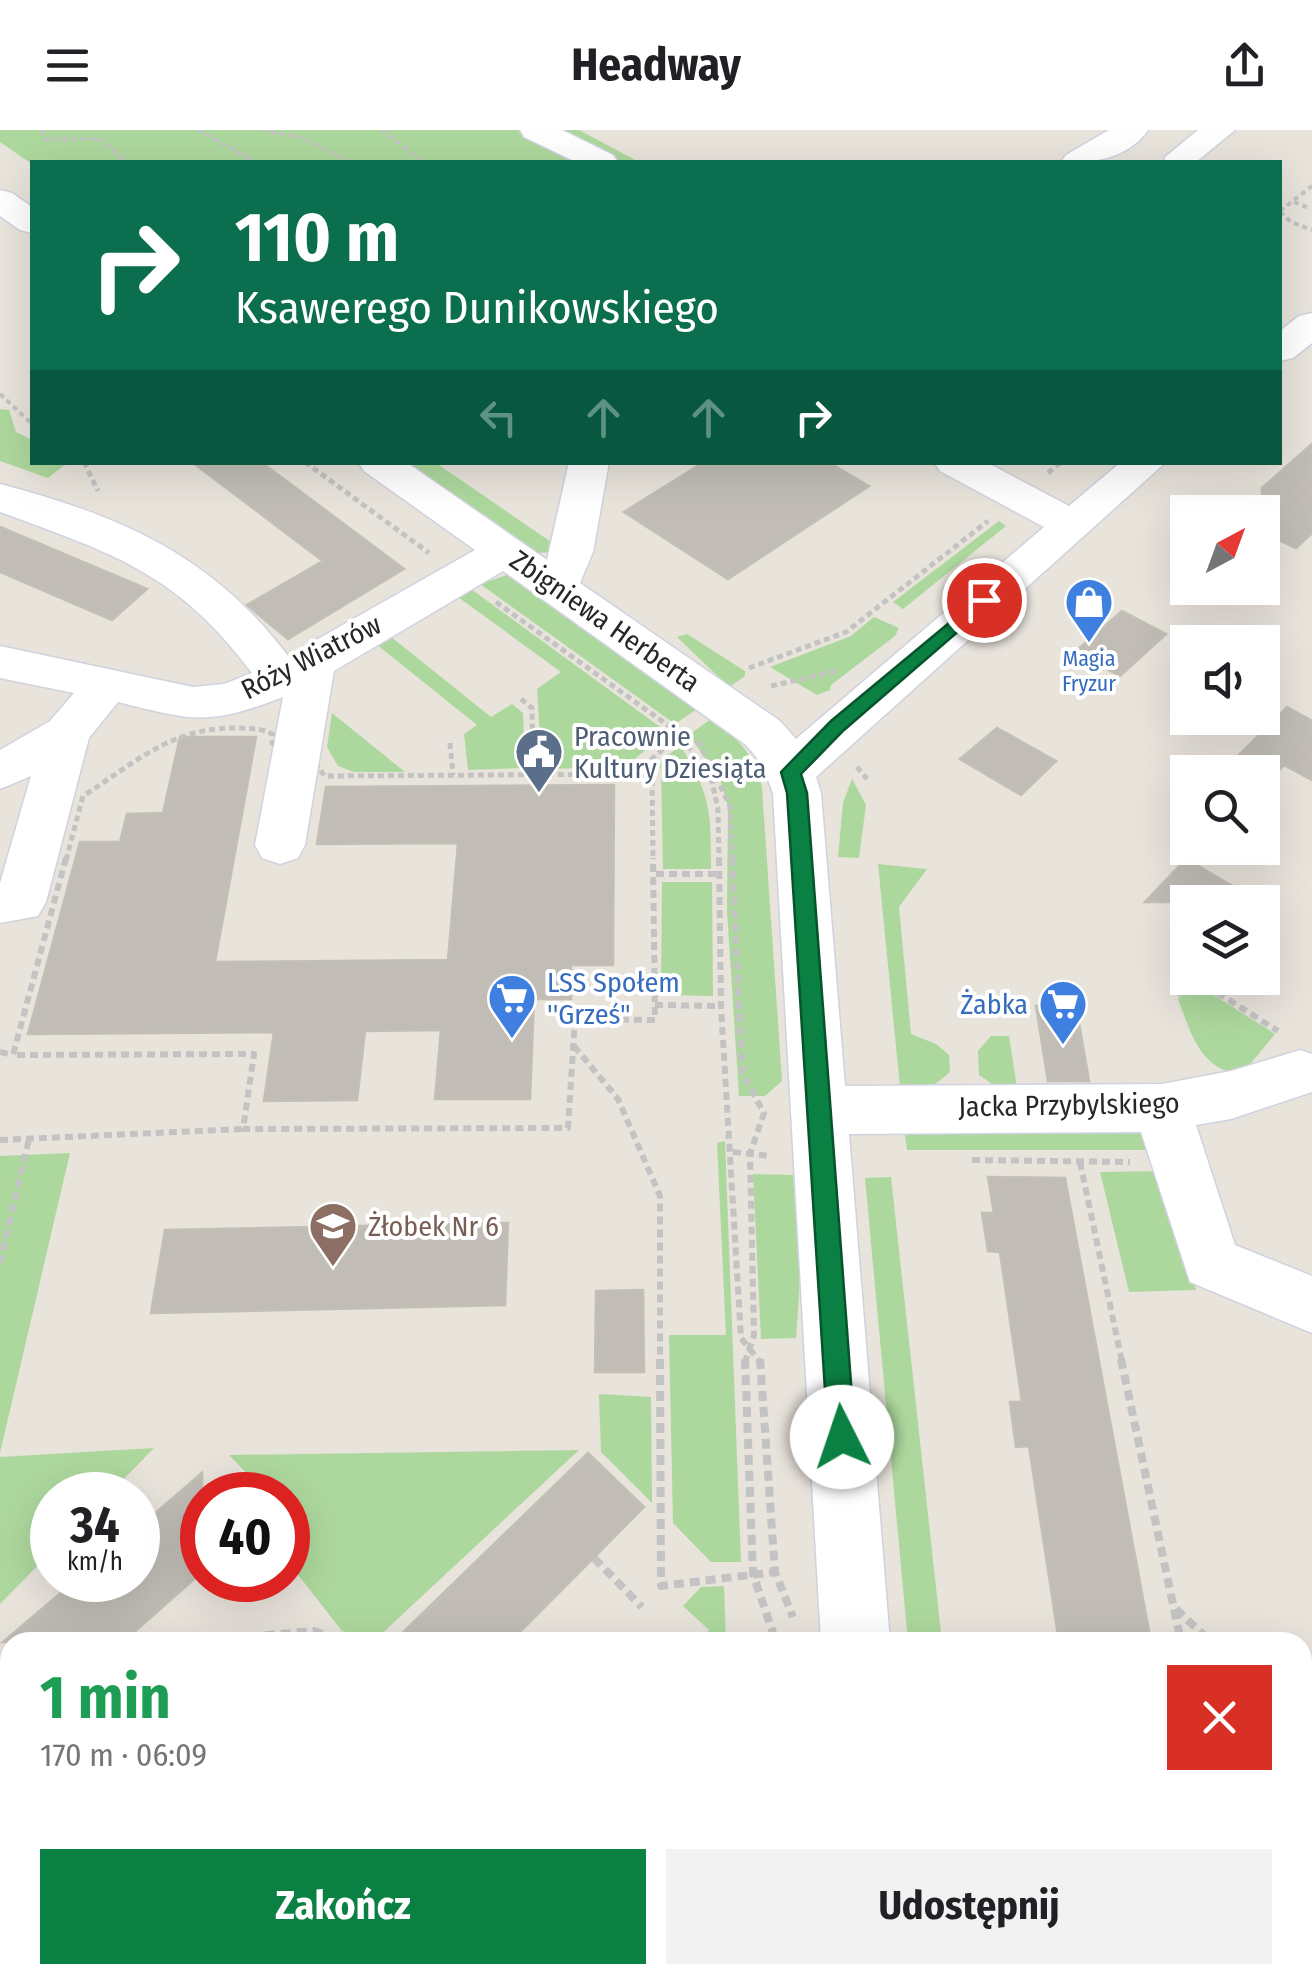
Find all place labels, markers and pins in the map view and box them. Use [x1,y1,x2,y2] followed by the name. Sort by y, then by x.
[942,558,1027,643] pin
[1063,576,1115,644] shop icon: Magia Fryzur
[1062,645,1116,697] place label: Magia Fryzur
[574,720,767,785] place label: Pracownie Kultury Dziesiąta
[513,726,565,794] public building icon: Pracownie Kultury Dziesiąta
[547,966,680,1031] place label: LSS Społem ''Grześ"
[486,972,538,1040] supermarket icon: LSS Społem ''Grześ"
[1037,978,1089,1046] supermarket icon: Żabka
[960,988,1028,1021] place label: Żabka
[307,1200,359,1268] school or university icon: Żłobek Nr 6
[368,1210,499,1243] place label: Żłobek Nr 6

